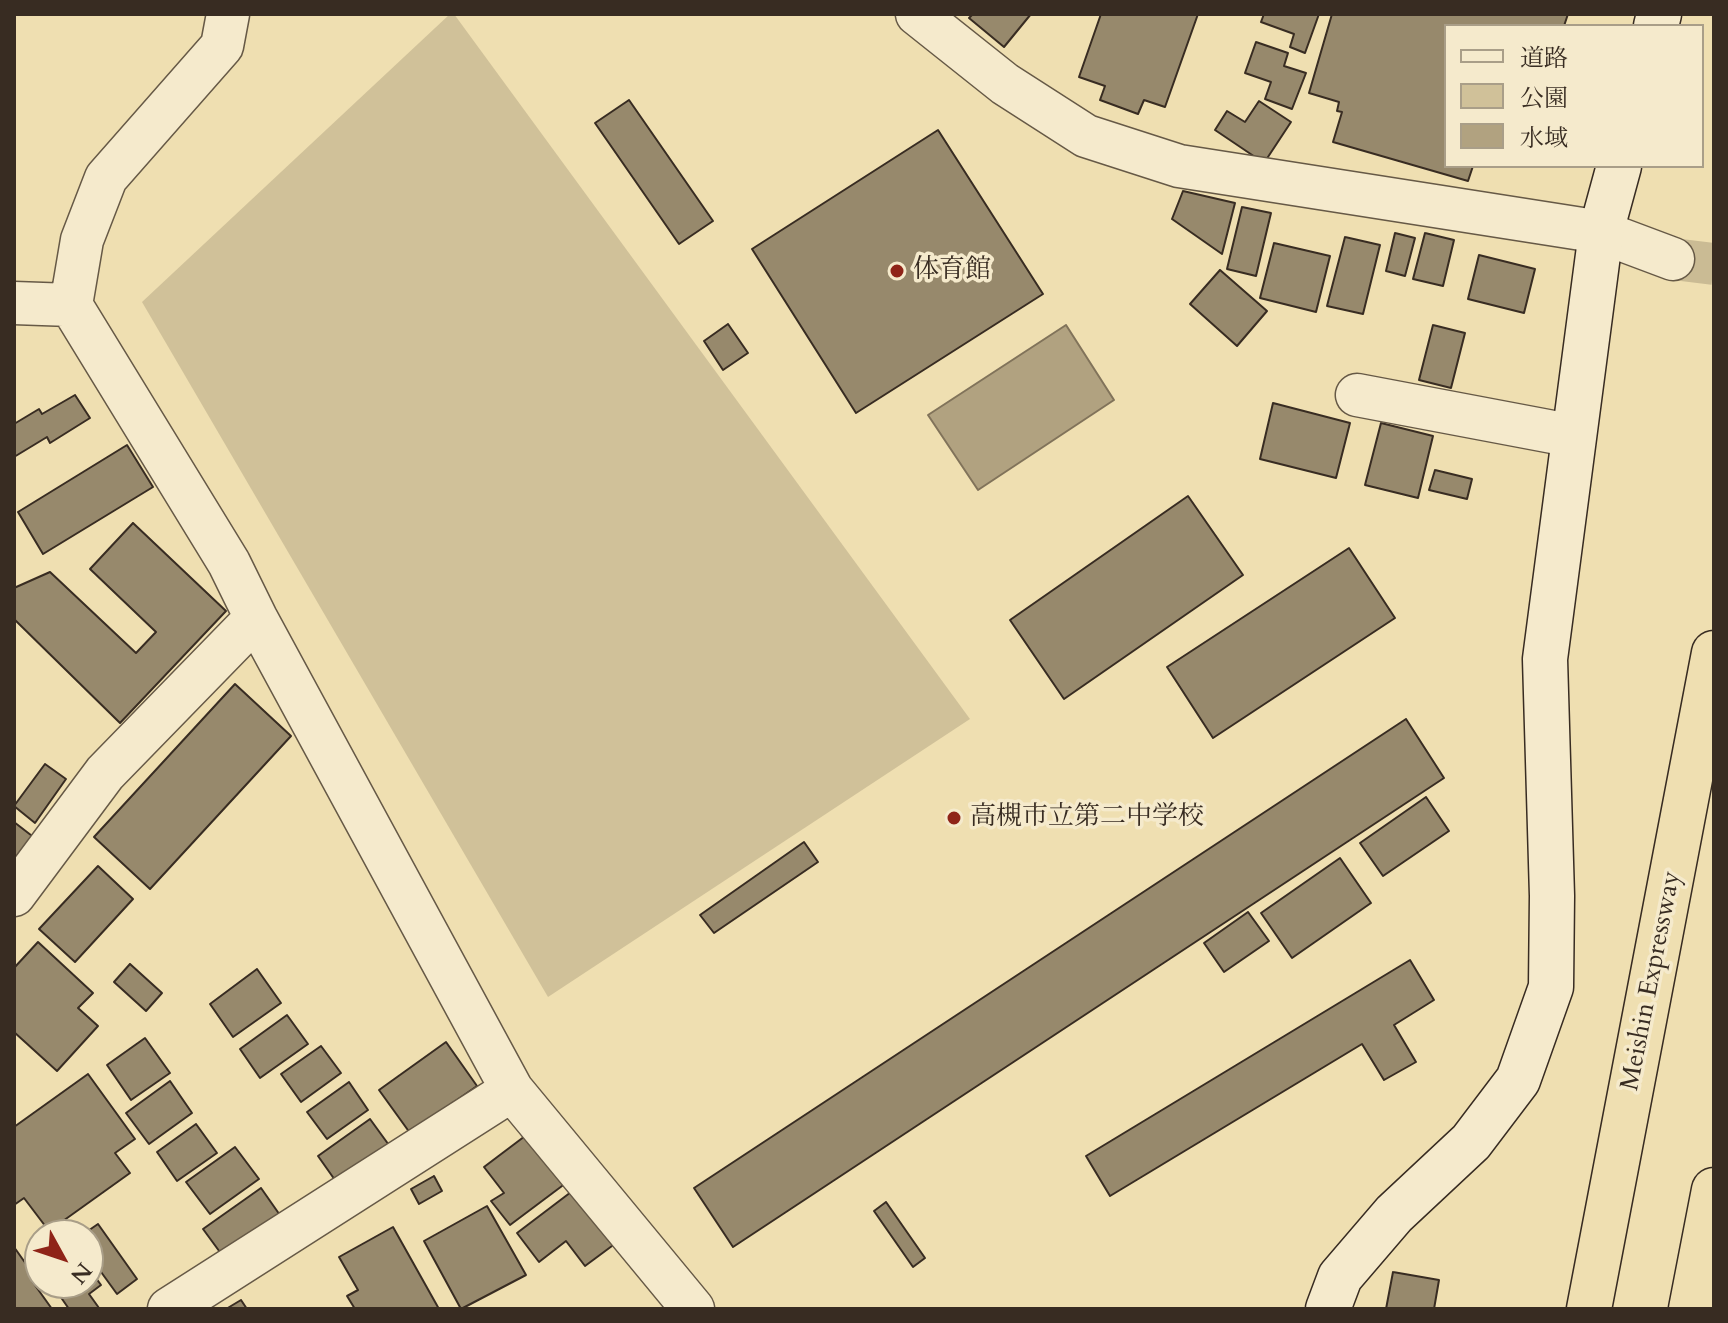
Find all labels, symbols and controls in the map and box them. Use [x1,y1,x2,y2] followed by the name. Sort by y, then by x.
[1444,24,1704,168] legend
[1520,42,1568,75] text: 道路
[1520,82,1568,115] text: 公園
[1520,122,1568,155] text: 水域
[913,255,991,287] place label: 体育館
[888,262,906,280] marker: 体育館
[970,802,1204,834] place label: 高槻市立第二中学校
[945,809,963,827] marker: 高槻市立第二中学校
[1615,869,1689,1093] street label: Meishin Expressway
[24,1219,104,1299] north arrow
[63,1256,98,1290] text: N

